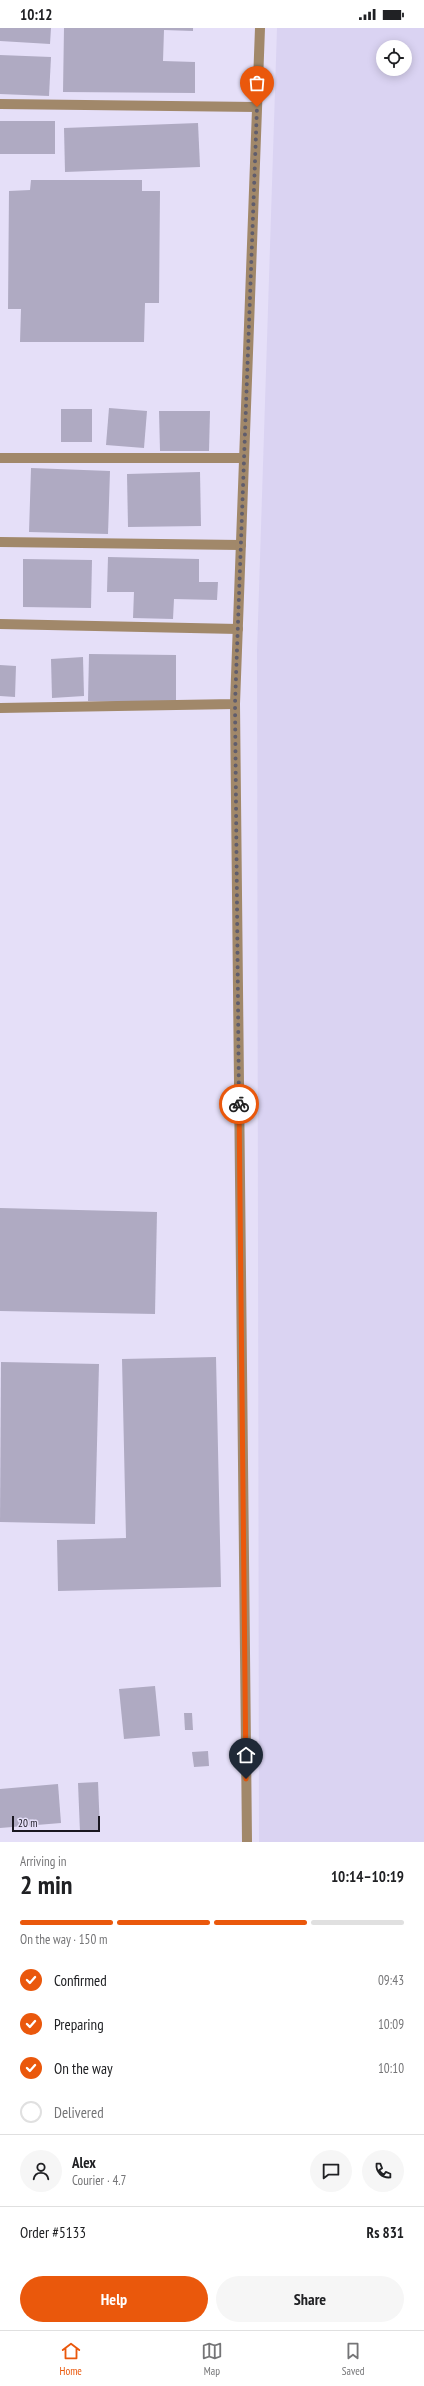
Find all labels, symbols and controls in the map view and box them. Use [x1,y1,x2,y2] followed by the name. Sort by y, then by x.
[20,5,52,24] text: 10:12
[376,40,412,76] map controls
[376,40,412,76] button: locate
[240,66,274,107] pin
[246,72,268,94] icon: bag
[219,1084,259,1124] courier
[228,1093,250,1115] icon: bike
[229,1738,263,1779] pin
[235,1744,257,1766] icon: home
[12,1814,100,1833] scale bar
[18,1816,37,1830] text: 20 m
[20,1853,67,1870] text: Arriving in
[331,1867,404,1886] text: 10:14–10:19
[20,1868,73,1901] text: 2 min
[20,1931,107,1948] text: On the way · 150 m
[20,1969,42,1991] icon: check
[54,1971,107,1990] text: Confirmed
[378,1972,404,1989] text: 09:43
[20,2013,42,2035] icon: check
[54,2015,104,2034] text: Preparing
[378,2016,404,2033] text: 10:09
[20,2057,42,2079] icon: check
[54,2059,113,2078] text: On the way
[378,2060,404,2077] text: 10:10
[54,2103,104,2122] text: Delivered
[20,2150,62,2192] button: person
[310,2150,352,2192] button: chat
[362,2150,404,2192] button: phone
[72,2153,96,2172] text: Alex
[72,2172,126,2189] text: Courier · 4.7
[20,2223,86,2242] text: Order #5133
[367,2223,404,2242] text: Rs 831
[20,2276,208,2322] button: Help
[216,2276,404,2322] button: Share
[59,2340,82,2378] tab: Home
[201,2340,223,2378] tab: Map
[342,2340,365,2378] tab: Saved

